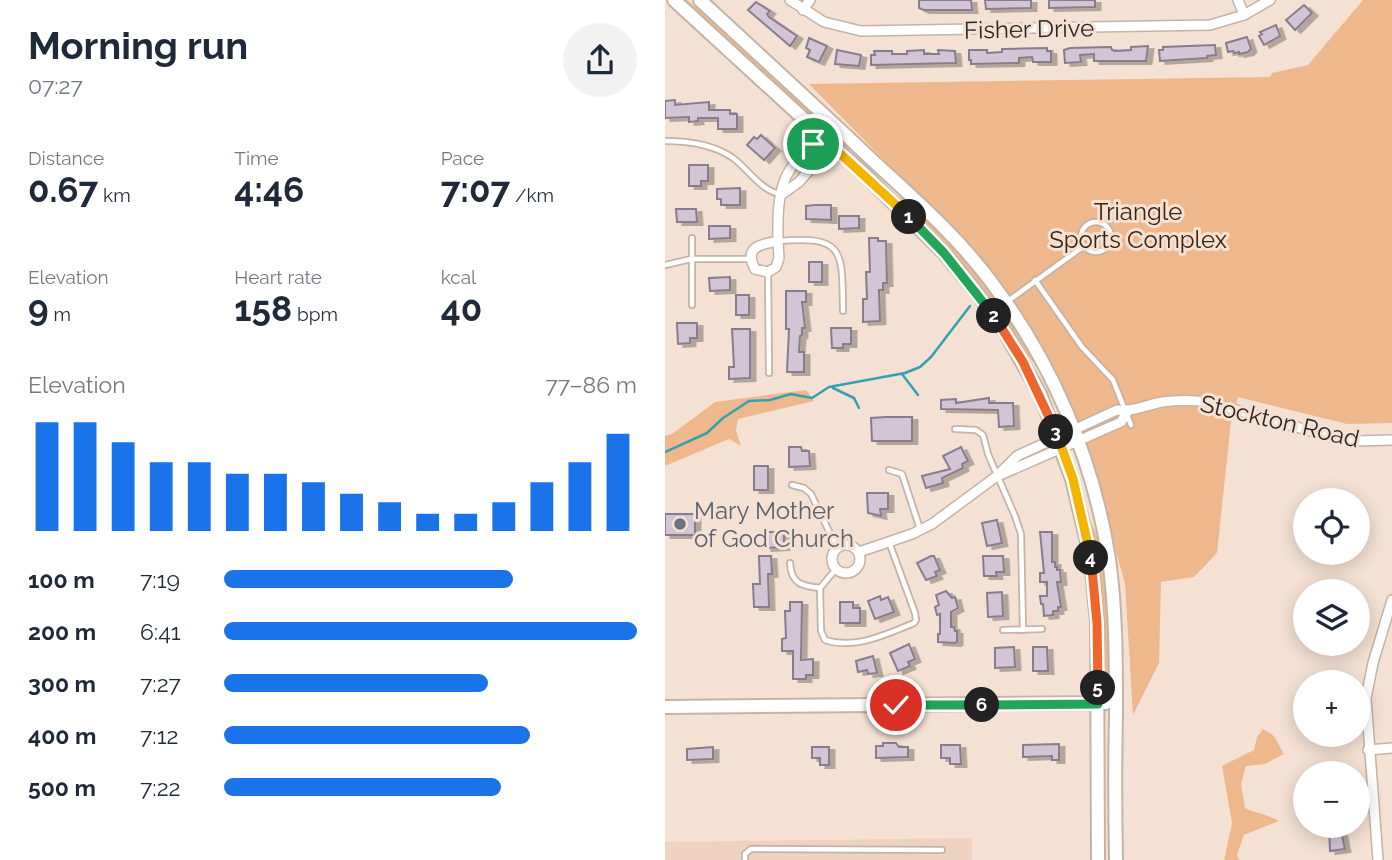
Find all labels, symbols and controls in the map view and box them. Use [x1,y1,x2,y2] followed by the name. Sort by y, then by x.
[964,13,1094,45] street label: Fisher Drive
[28,23,248,68] text: Morning run
[563,23,637,97] button: share
[28,72,83,99] text: 07:27
[783,114,843,174] pin
[794,125,832,163] icon: arrive
[28,147,104,169] text: Distance
[234,147,279,169] text: Time
[441,147,484,169] text: Pace
[28,169,98,210] text: 0.67
[234,169,304,210] text: 4:46
[441,169,510,210] text: 7:07
[98,184,131,206] text: km
[510,184,554,206] text: /km
[1049,197,1227,254] park label: Triangle Sports Complex
[891,200,927,234] pin: 1
[904,205,913,227] text: 1
[28,266,109,288] text: Elevation
[234,266,322,288] text: Heart rate
[441,266,476,288] text: kcal
[28,288,49,329] text: 9
[234,288,292,329] text: 158
[441,288,482,329] text: 40
[977,298,1011,334] pin: 2
[49,303,71,325] text: m
[292,303,338,325] text: bpm
[988,304,999,326] text: 2
[28,371,126,398] text: Elevation
[545,371,637,398] text: 77–86 m
[1198,389,1362,453] street label: Stockton Road
[1039,414,1073,450] pin: 3
[1050,420,1061,442] text: 3
[1293,488,1370,838] map controls
[1293,488,1370,565] button: locate
[694,496,854,553] place label: Mary Mother of God Church
[672,516,688,532] marker: Mary Mother of God Church
[1073,540,1109,576] pin: 4
[1085,546,1096,568] text: 4
[28,566,95,593] text: 100 m
[140,566,180,593] text: 7:19
[1293,579,1370,656] button: layers
[28,618,96,645] text: 200 m
[140,618,181,645] text: 6:41
[28,670,96,697] text: 300 m
[140,670,181,697] text: 7:27
[1081,670,1115,706] pin: 5
[1293,670,1370,747] button: +
[866,675,926,735] pin
[1092,676,1103,698] text: 5
[877,686,915,724] icon: check
[965,688,999,722] pin: 6
[976,693,987,715] text: 6
[28,722,96,749] text: 400 m
[140,722,178,749] text: 7:12
[1293,761,1370,838] button: −
[28,774,96,801] text: 500 m
[140,774,181,801] text: 7:22

